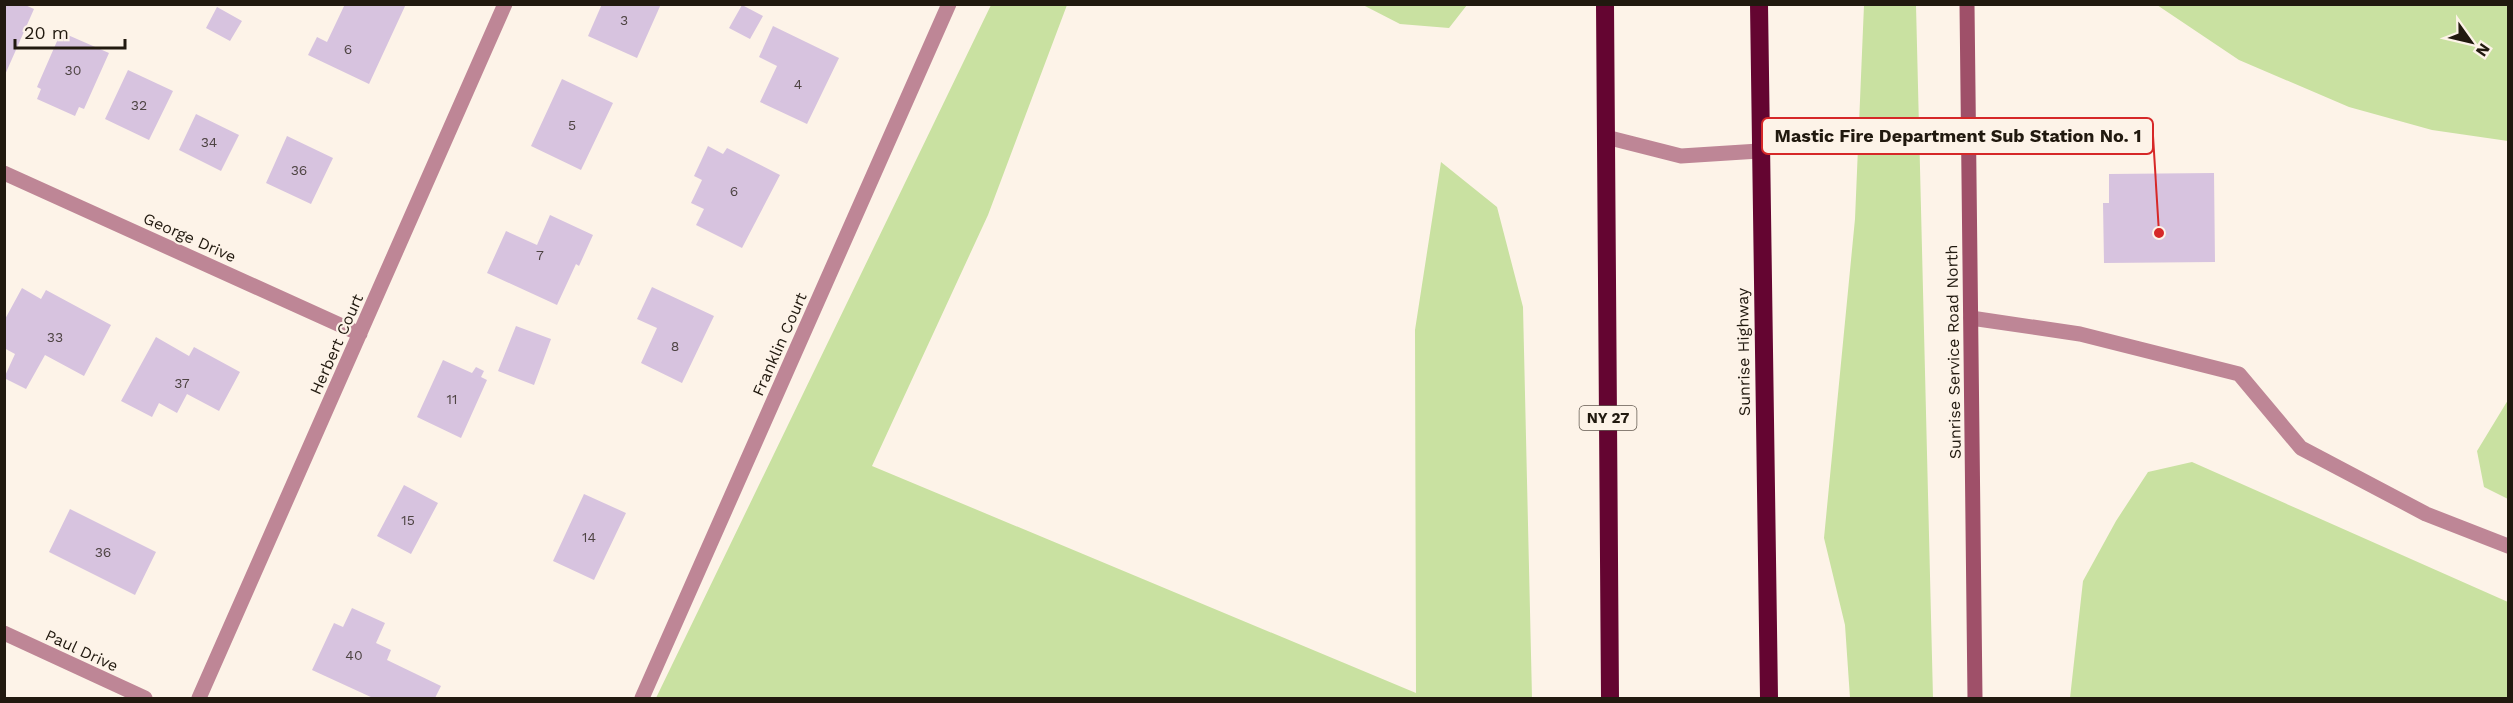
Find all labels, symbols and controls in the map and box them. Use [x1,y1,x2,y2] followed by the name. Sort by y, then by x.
[15,12,124,50] scale bar
[620,12,628,28] house number: 3
[2441,12,2501,72] north arrow
[24,22,69,43] text: 20 m
[2472,40,2494,60] text: N
[344,41,352,57] house number: 6
[65,62,81,78] house number: 30
[794,76,802,92] house number: 4
[131,97,147,113] house number: 32
[568,117,576,133] house number: 5
[1762,118,2153,154] callout: Mastic Fire Department Sub Station No. 1
[1775,125,2141,146] text: Mastic Fire Department Sub Station No. 1
[201,134,217,150] house number: 34
[291,162,307,178] house number: 36
[730,183,738,199] house number: 6
[140,209,239,266] street label: George Drive
[1942,245,1965,459] street label: Sunrise Service Road North
[536,247,544,263] house number: 7
[1733,287,1754,416] street label: Sunrise Highway
[748,289,811,399] street label: Franklin Court
[306,291,367,397] street label: Herbert Court
[47,329,63,345] house number: 33
[671,338,679,354] house number: 8
[174,375,190,391] house number: 37
[447,391,457,407] house number: 11
[1580,406,1636,430] road number: NY 27
[401,512,415,528] house number: 15
[582,529,596,545] house number: 14
[95,544,111,560] house number: 36
[42,625,121,676] street label: Paul Drive
[345,647,363,663] house number: 40

